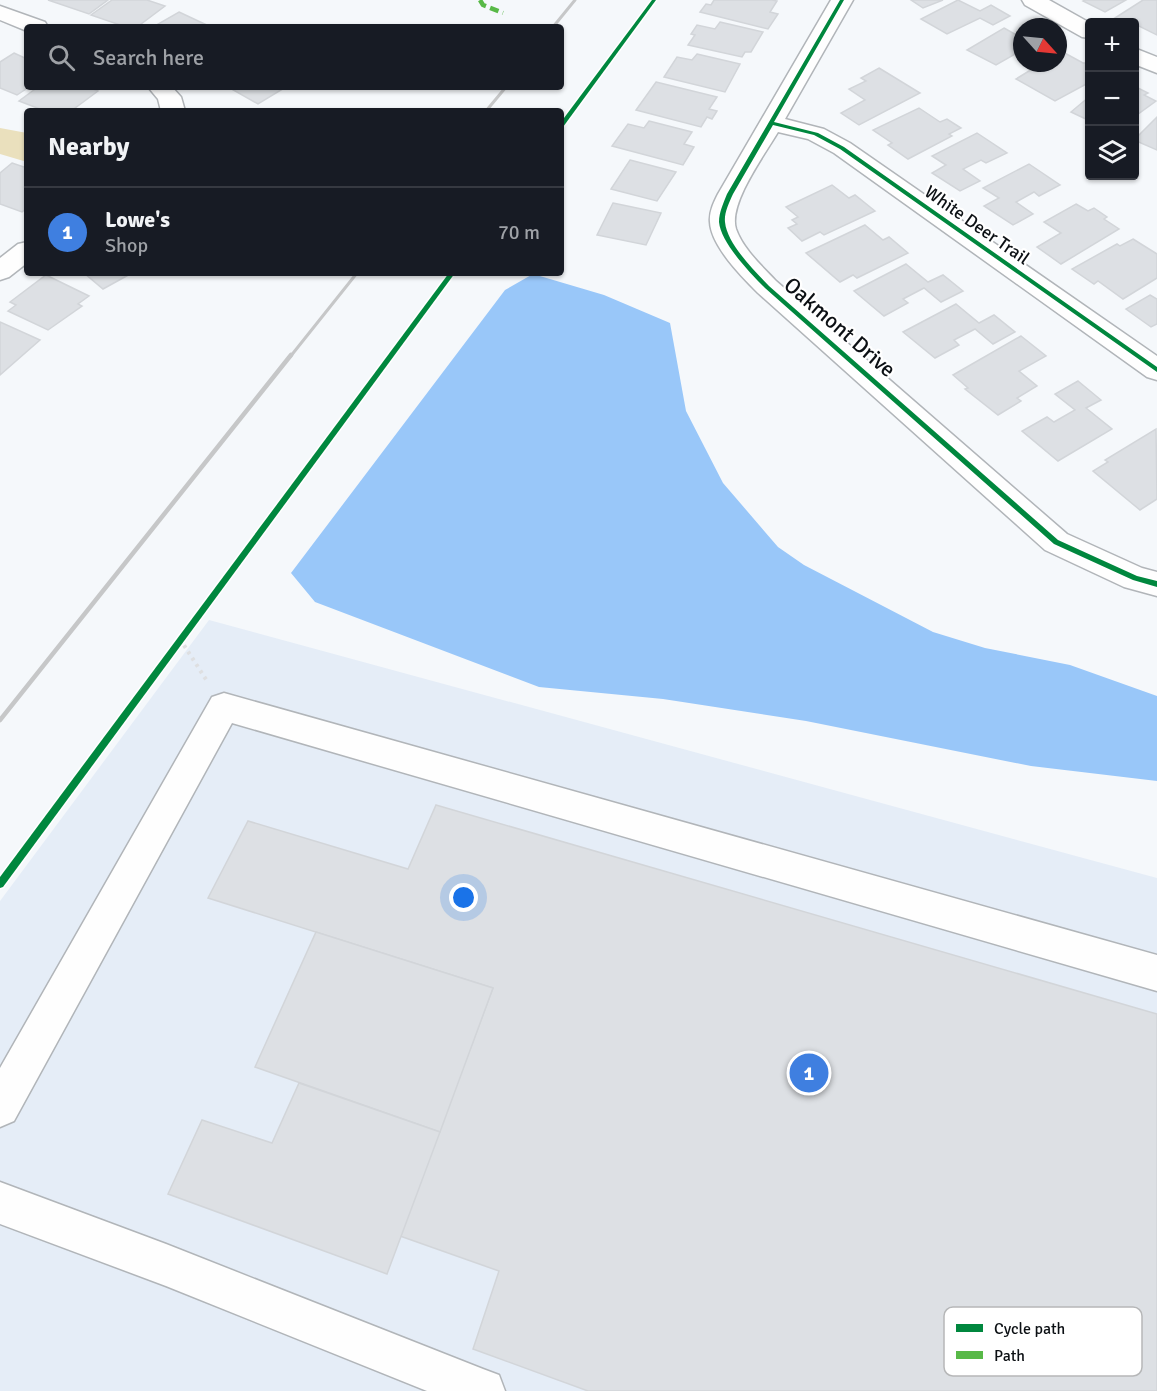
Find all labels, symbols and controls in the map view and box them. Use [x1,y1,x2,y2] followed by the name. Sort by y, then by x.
[1013,18,1067,72] north arrow
[1085,18,1139,180] map controls
[1085,18,1139,72] button: +
[24,24,564,90] search box
[45,41,78,74] icon: search
[93,44,204,71] text: Search here
[1085,72,1139,126] button: −
[1085,126,1139,180] button: layers
[48,131,129,163] text: Nearby
[920,181,1034,269] street label: White Deer Trail
[105,206,170,233] text: Lowe's
[62,220,73,245] text: 1
[498,220,540,245] text: 70 m
[105,233,148,258] text: Shop
[779,271,901,383] street label: Oakmont Drive
[449,883,478,912] your location
[790,1050,828,1096] pin: 1
[944,1307,1142,1376] legend
[994,1319,1065,1339] text: Cycle path
[994,1346,1025,1366] text: Path

